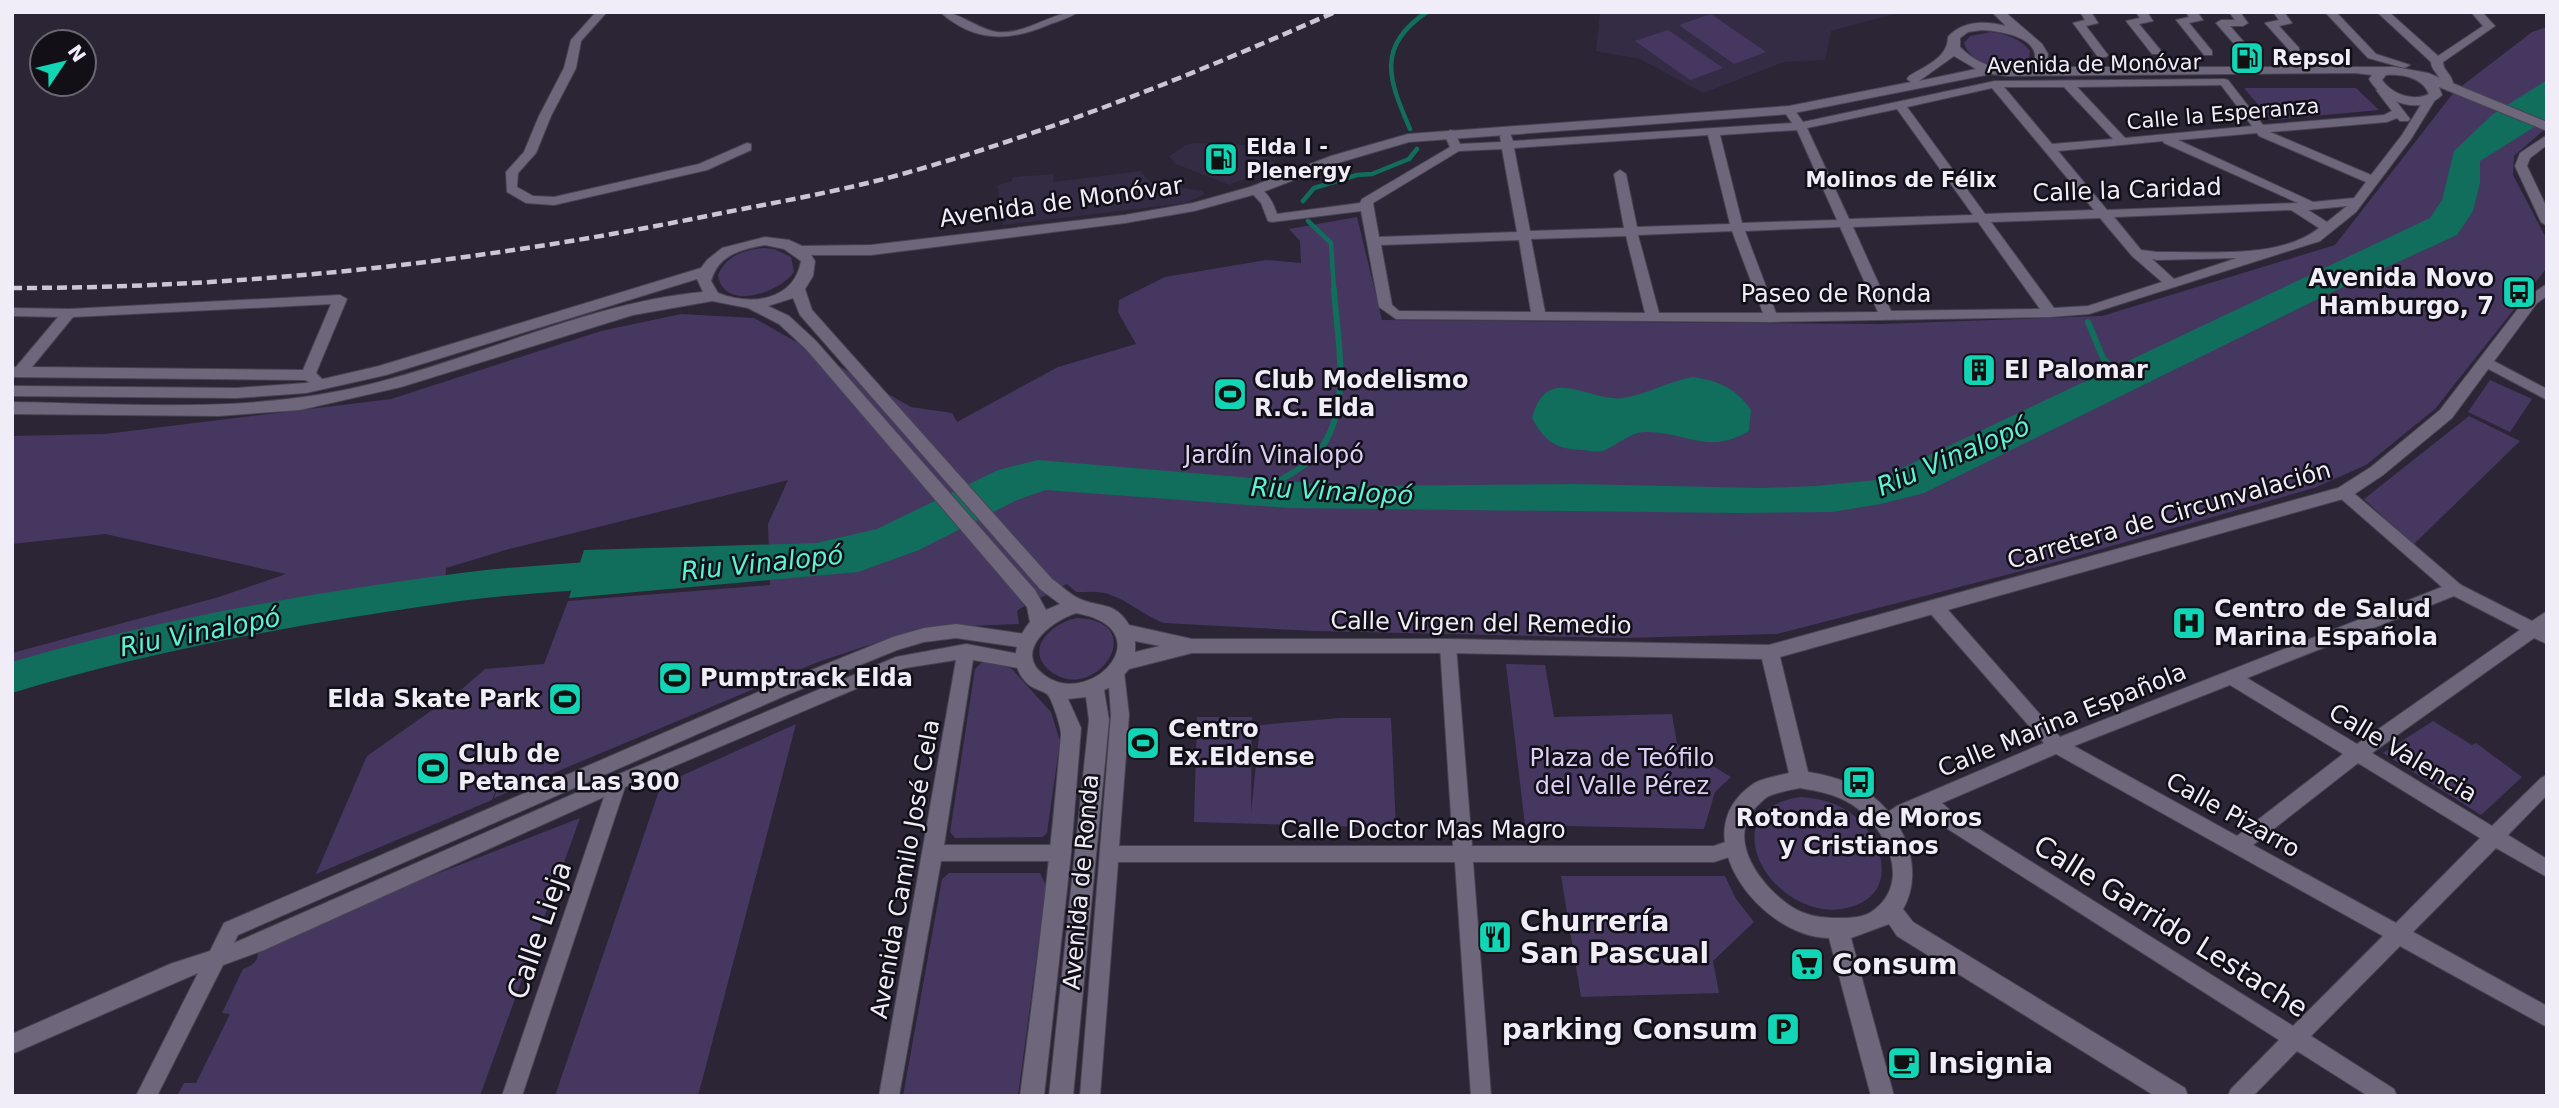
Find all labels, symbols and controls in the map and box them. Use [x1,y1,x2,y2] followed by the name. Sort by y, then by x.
[28,28,98,98] north arrow
[2228,39,2266,77] fuel station icon: Repsol
[63,40,90,66] text: N
[2272,46,2352,70] place label: Repsol
[1987,50,2202,78] street label: Avenida de Monóvar
[2126,94,2320,134] street label: Calle la Esperanza
[1246,135,1351,183] place label: Elda I - Plenergy
[1202,140,1240,178] fuel station icon: Elda I - Plenergy
[1805,168,1997,192] district label: Molinos de Félix
[938,171,1184,233] street label: Avenida de Monóvar
[2032,173,2222,207] street label: Calle la Caridad
[2309,264,2494,320] place label: Avenida Novo Hamburgo, 7
[2500,273,2538,311] bus stop icon: Avenida Novo Hamburgo, 7
[1741,280,1931,308] street label: Paseo de Ronda
[1960,351,1998,389] building icon: El Palomar
[2004,356,2148,384] place label: El Palomar
[1254,366,1469,422] place label: Club Modelismo R.C. Elda
[1211,375,1249,413] sports icon: Club Modelismo R.C. Elda
[1872,410,2034,502] water label: Riu Vinalopó
[1182,441,1364,469] park label: Jardín Vinalopó
[2004,455,2334,575] street label: Carretera de Circunvalación
[1250,472,1414,510] water label: Riu Vinalopó
[679,540,845,586] water label: Riu Vinalopó
[2214,595,2438,651] place label: Centro de Salud Marina Española
[117,602,283,662] water label: Riu Vinalopó
[2170,604,2208,642] hospital icon: Centro de Salud Marina Española
[1330,606,1632,640] street label: Calle Virgen del Remedio
[1934,657,2190,783] street label: Calle Marina Española
[656,659,694,697] sports icon: Pumptrack Elda
[700,664,913,692] place label: Pumptrack Elda
[546,680,584,718] sports icon: Elda Skate Park
[327,685,541,713] place label: Elda Skate Park
[2324,698,2482,808] street label: Calle Valencia
[1168,715,1315,771] place label: Centro Ex.Eldense
[865,717,945,1021] street label: Avenida Camilo José Cela
[1124,724,1162,762] sports icon: Centro Ex.Eldense
[458,740,680,796] place label: Club de Petanca Las 300
[1530,744,1714,800] park label: Plaza de Teófilo del Valle Pérez
[414,749,452,787] sports icon: Club de Petanca Las 300
[1840,763,1878,801] bus stop icon: Rotonda de Moros y Cristianos
[2161,767,2305,863] street label: Calle Pizarro
[1058,773,1104,991] street label: Avenida de Ronda
[1736,804,1982,860] place label: Rotonda de Moros y Cristianos
[1280,816,1566,844] street label: Calle Doctor Mas Magro
[2028,828,2314,1024] street label: Calle Garrido Lestache
[500,857,579,1004] street label: Calle Lieja
[1520,905,1709,970] place label: Churrería San Pascual
[1476,918,1514,956] restaurant icon: Churrería San Pascual
[1788,945,1826,983] supermarket icon: Consum
[1832,948,1958,981] place label: Consum
[1764,1010,1802,1048] parking icon: parking Consum
[1502,1013,1758,1046] place label: parking Consum
[1885,1044,1923,1082] cafe icon: Insignia
[1928,1047,2053,1080] place label: Insignia

